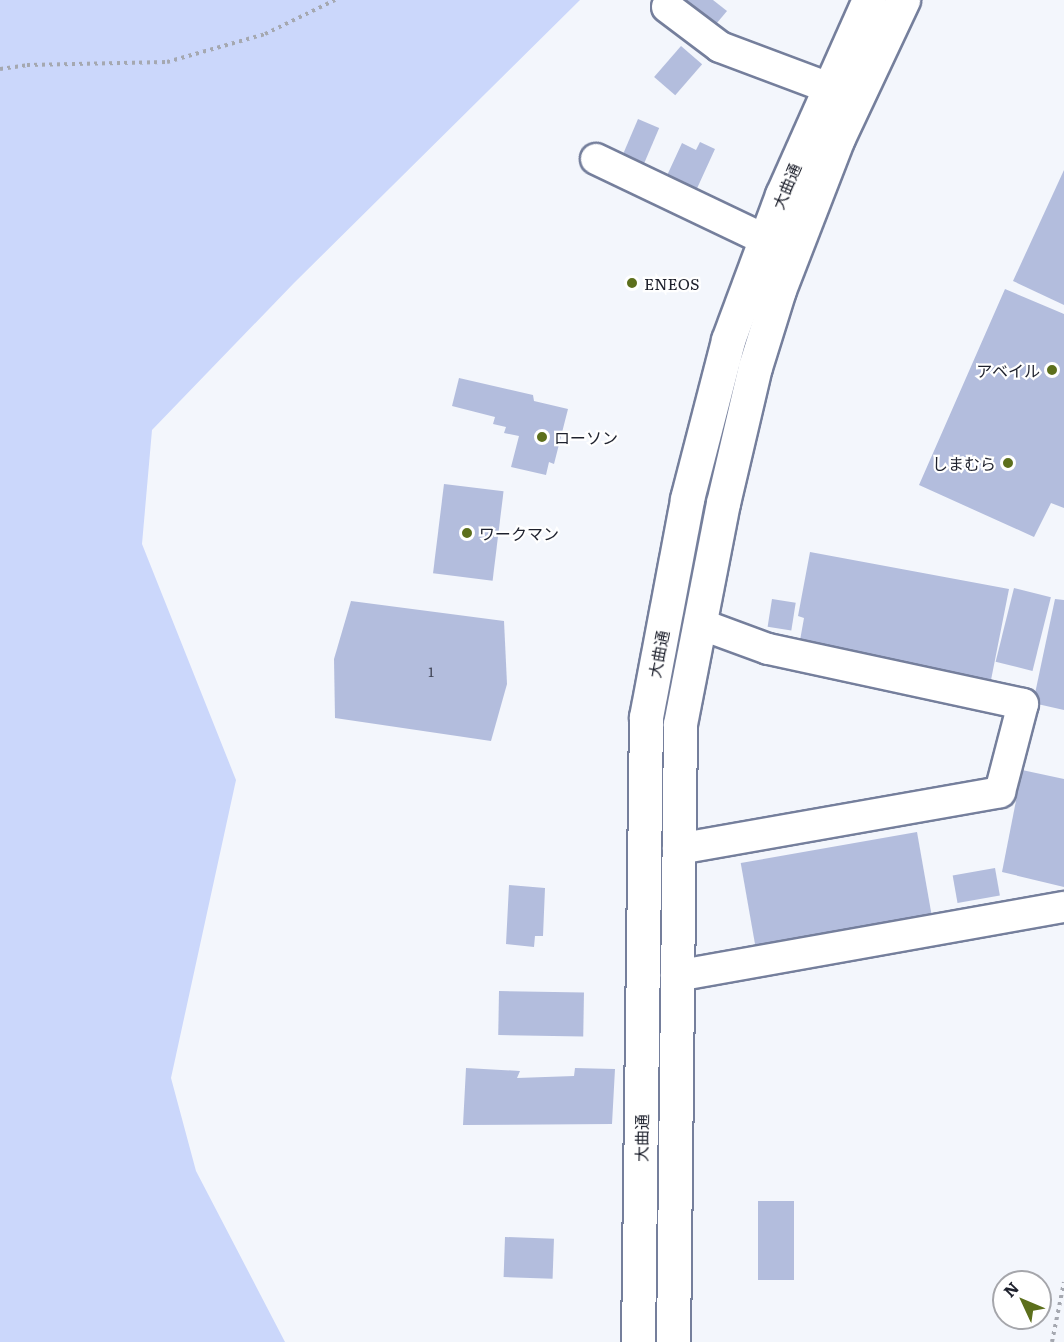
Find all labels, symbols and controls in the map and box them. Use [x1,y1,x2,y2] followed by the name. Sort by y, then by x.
[768,160,804,212] street label: 大曲通
[644,273,699,293] place label: ENEOS
[625,276,639,290] marker: ENEOS
[976,360,1040,380] place label: アベイル
[1045,363,1059,377] marker: アベイル
[554,427,618,447] place label: ローソン
[535,430,549,444] marker: ローソン
[932,453,996,473] place label: しまむら
[1001,456,1015,470] marker: しまむら
[479,523,559,543] place label: ワークマン
[460,526,474,540] marker: ワークマン
[644,629,672,679] street label: 大曲通
[428,663,434,679] house number: 1
[631,1114,651,1162] street label: 大曲通
[992,1270,1052,1330] north arrow
[997,1276,1024,1302] text: N

